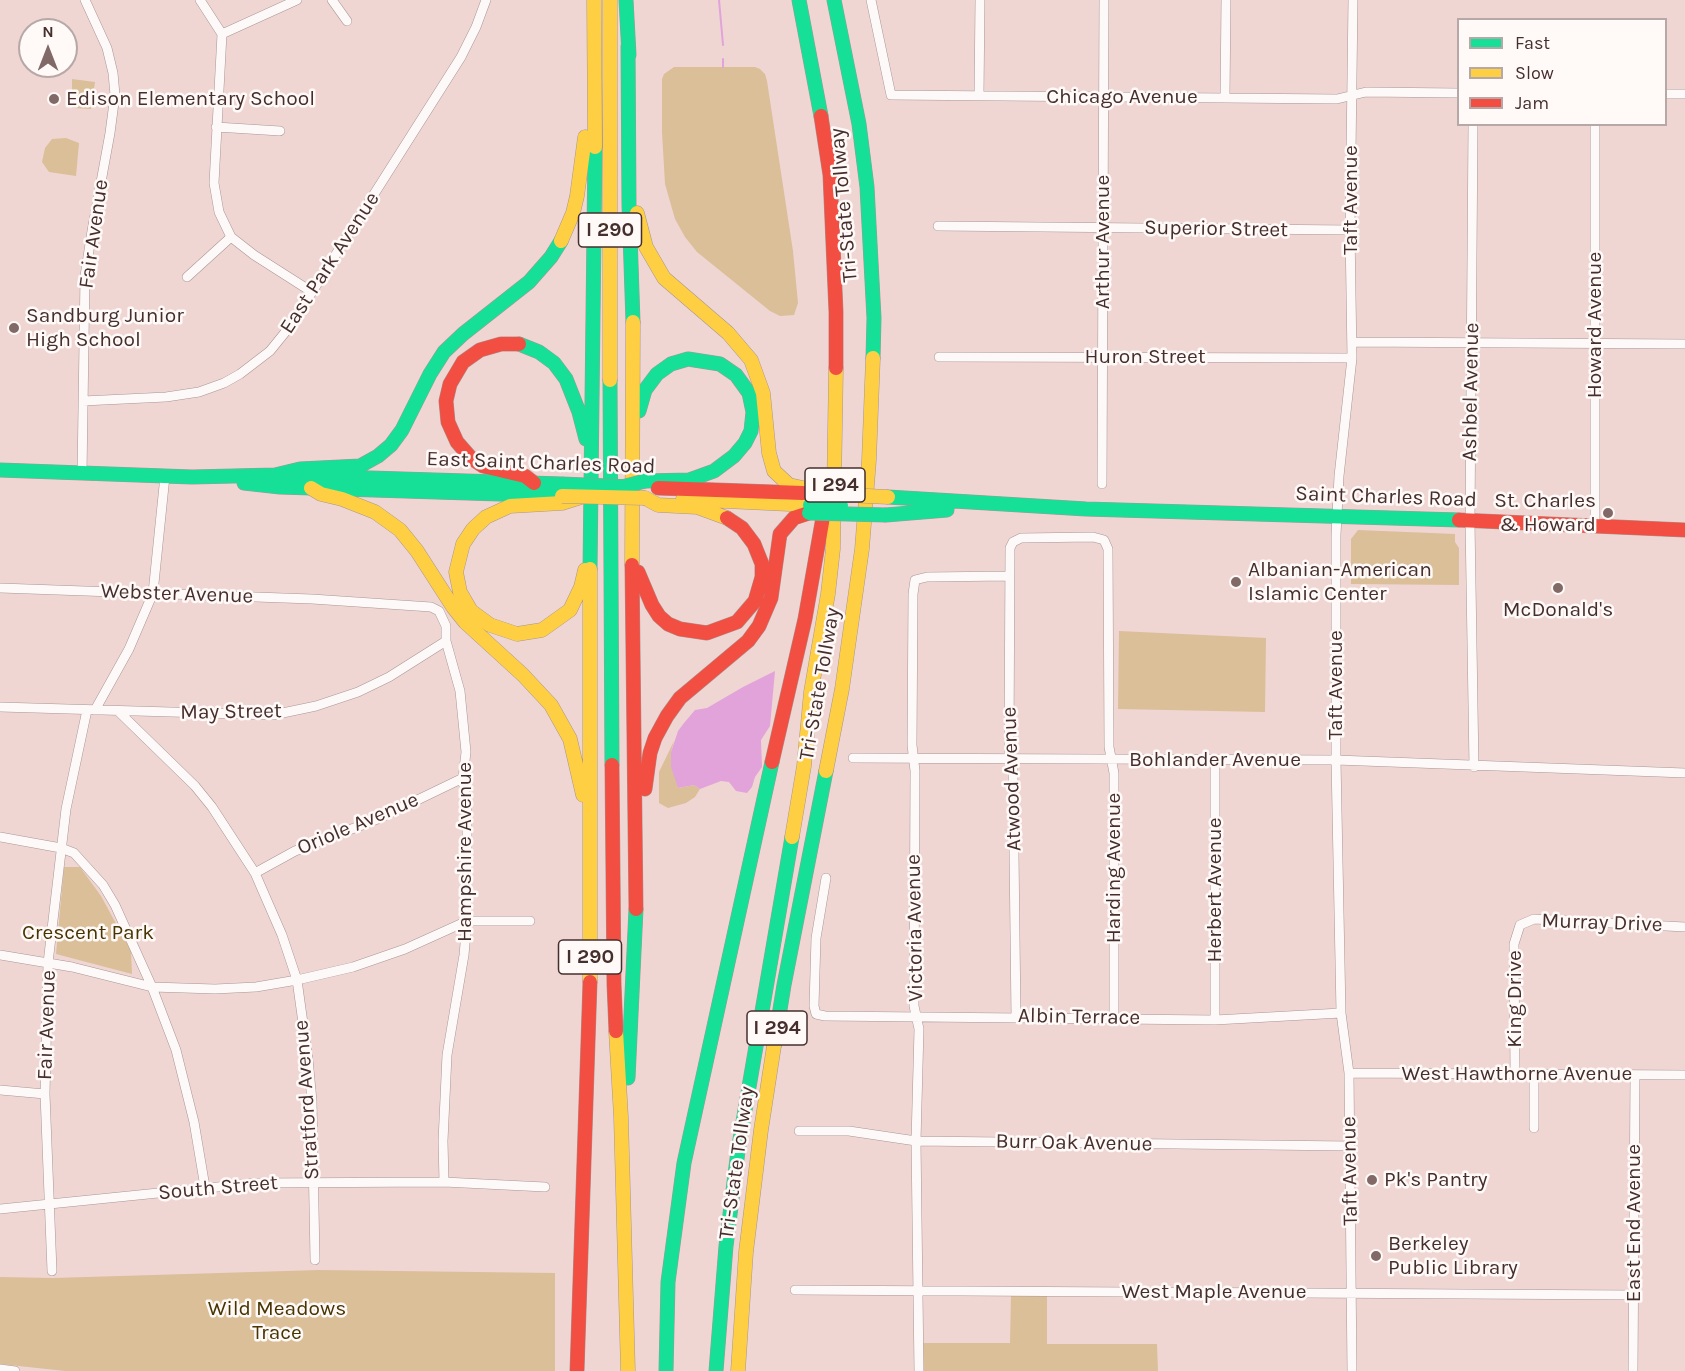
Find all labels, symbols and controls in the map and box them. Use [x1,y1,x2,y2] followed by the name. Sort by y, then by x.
[18,18,78,78] north arrow
[1457,18,1667,126] legend
[42,22,54,41] text: N
[1515,32,1550,54] text: Fast
[1515,62,1554,84] text: Slow
[1046,84,1198,110] street label: Chicago Avenue
[66,86,315,112] place label: Edison Elementary School
[47,92,61,106] marker: Edison Elementary School
[1515,92,1549,114] text: Jam
[825,127,863,283] street label: Tri-State Tollway
[1338,145,1364,255] street label: Taft Avenue
[1090,175,1116,309] street label: Arthur Avenue
[74,178,114,290] street label: Fair Avenue
[275,187,385,339] street label: East Park Avenue
[578,213,642,247] road number: I 290
[1144,215,1288,243] street label: Superior Street
[1582,252,1608,398] street label: Howard Avenue
[26,303,184,353] place label: Sandburg Junior High School
[7,321,21,335] marker: Sandburg Junior High School
[1457,322,1485,462] street label: Ashbel Avenue
[1084,344,1206,370] street label: Huron Street
[426,446,656,480] street label: East Saint Charles Road
[805,468,865,502] road number: I 294
[1295,481,1477,513] street label: Saint Charles Road
[1494,488,1596,538] place label: St. Charles & Howard
[1601,506,1615,520] marker: St. Charles & Howard
[1248,557,1432,607] place label: Albanian-American Islamic Center
[1229,575,1243,589] marker: Albanian-American Islamic Center
[100,579,254,609] street label: Webster Avenue
[1551,581,1565,595] marker: McDonald's
[1503,597,1613,623] place label: McDonald's
[794,606,846,762] street label: Tri-State Tollway
[1323,630,1349,740] street label: Taft Avenue
[180,699,282,725] street label: May Street
[997,706,1027,852] street label: Atwood Avenue
[1129,747,1301,773] street label: Bohlander Avenue
[452,762,478,942] street label: Hampshire Avenue
[293,787,423,861] street label: Oriole Avenue
[1101,793,1127,943] street label: Harding Avenue
[1202,817,1228,963] street label: Herbert Avenue
[901,854,929,1002] street label: Victoria Avenue
[1541,908,1663,938] street label: Murray Drive
[22,920,154,946] park label: Crescent Park
[558,940,622,974] road number: I 290
[1502,950,1528,1048] street label: King Drive
[32,970,62,1080] street label: Fair Avenue
[1018,1003,1140,1031] street label: Albin Terrace
[747,1011,807,1045] road number: I 294
[289,1019,325,1181] street label: Stratford Avenue
[1402,1061,1632,1087] street label: West Hawthorne Avenue
[714,1085,760,1241] street label: Tri-State Tollway
[1336,1116,1364,1226] street label: Taft Avenue
[995,1129,1153,1157] street label: Burr Oak Avenue
[1621,1144,1647,1302] street label: East End Avenue
[1384,1167,1487,1193] place label: Pk's Pantry
[157,1170,279,1206] street label: South Street
[1365,1173,1379,1187] marker: Pk's Pantry
[1388,1231,1518,1281] place label: Berkeley Public Library
[1369,1249,1383,1263] marker: Berkeley Public Library
[1121,1279,1307,1305] street label: West Maple Avenue
[208,1296,346,1346] park label: Wild Meadows Trace

